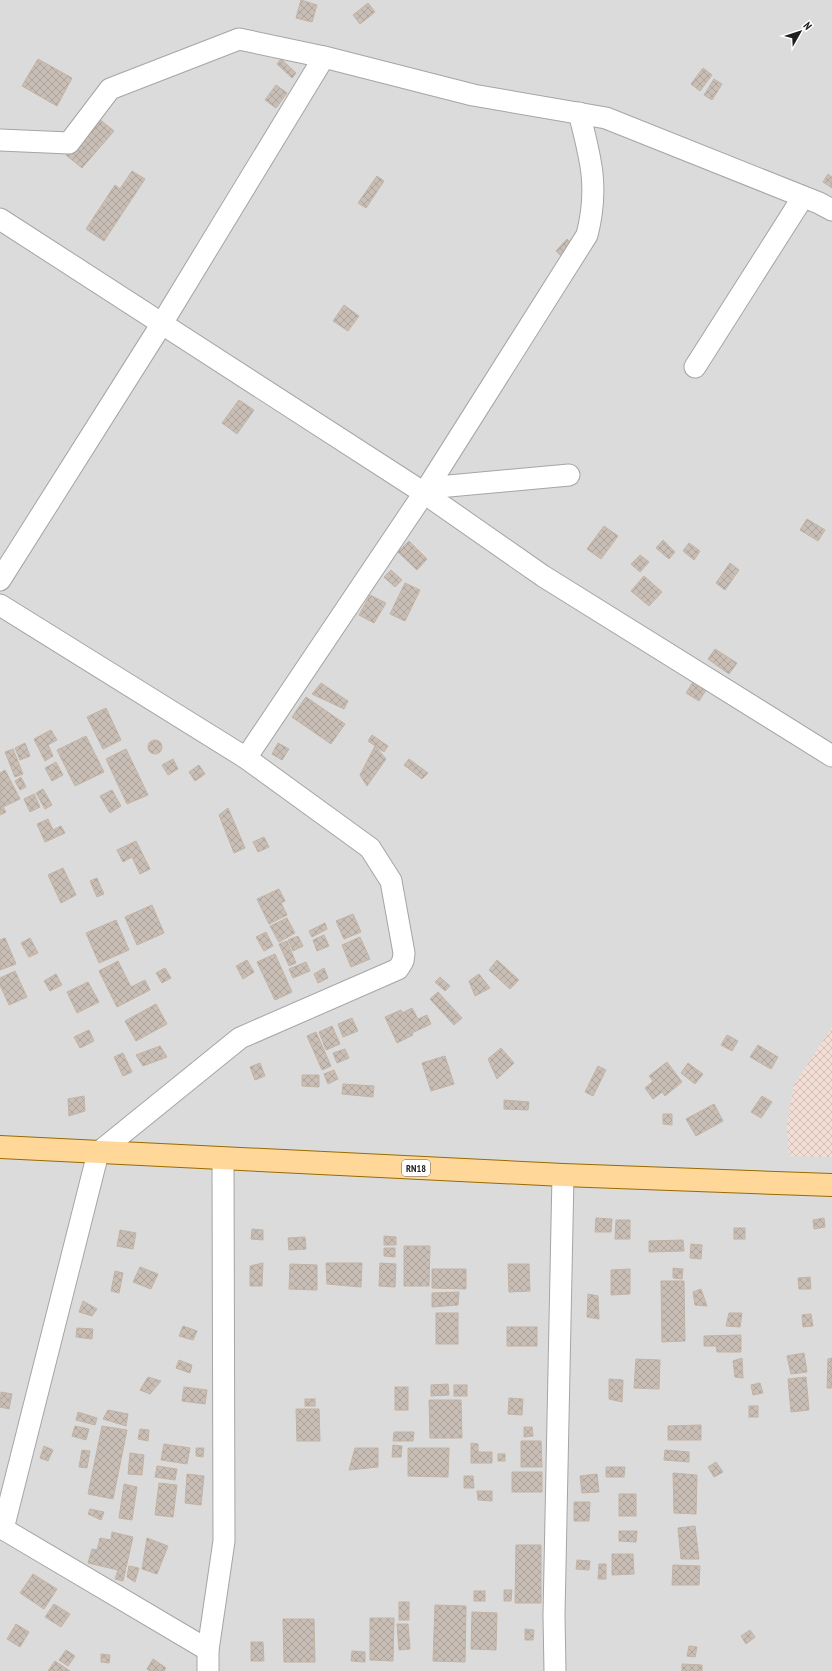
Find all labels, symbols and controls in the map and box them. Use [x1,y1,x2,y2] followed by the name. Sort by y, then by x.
[780,12,820,52] north arrow
[800,19,815,32] text: N
[402,1160,430,1176] road number: RN18

